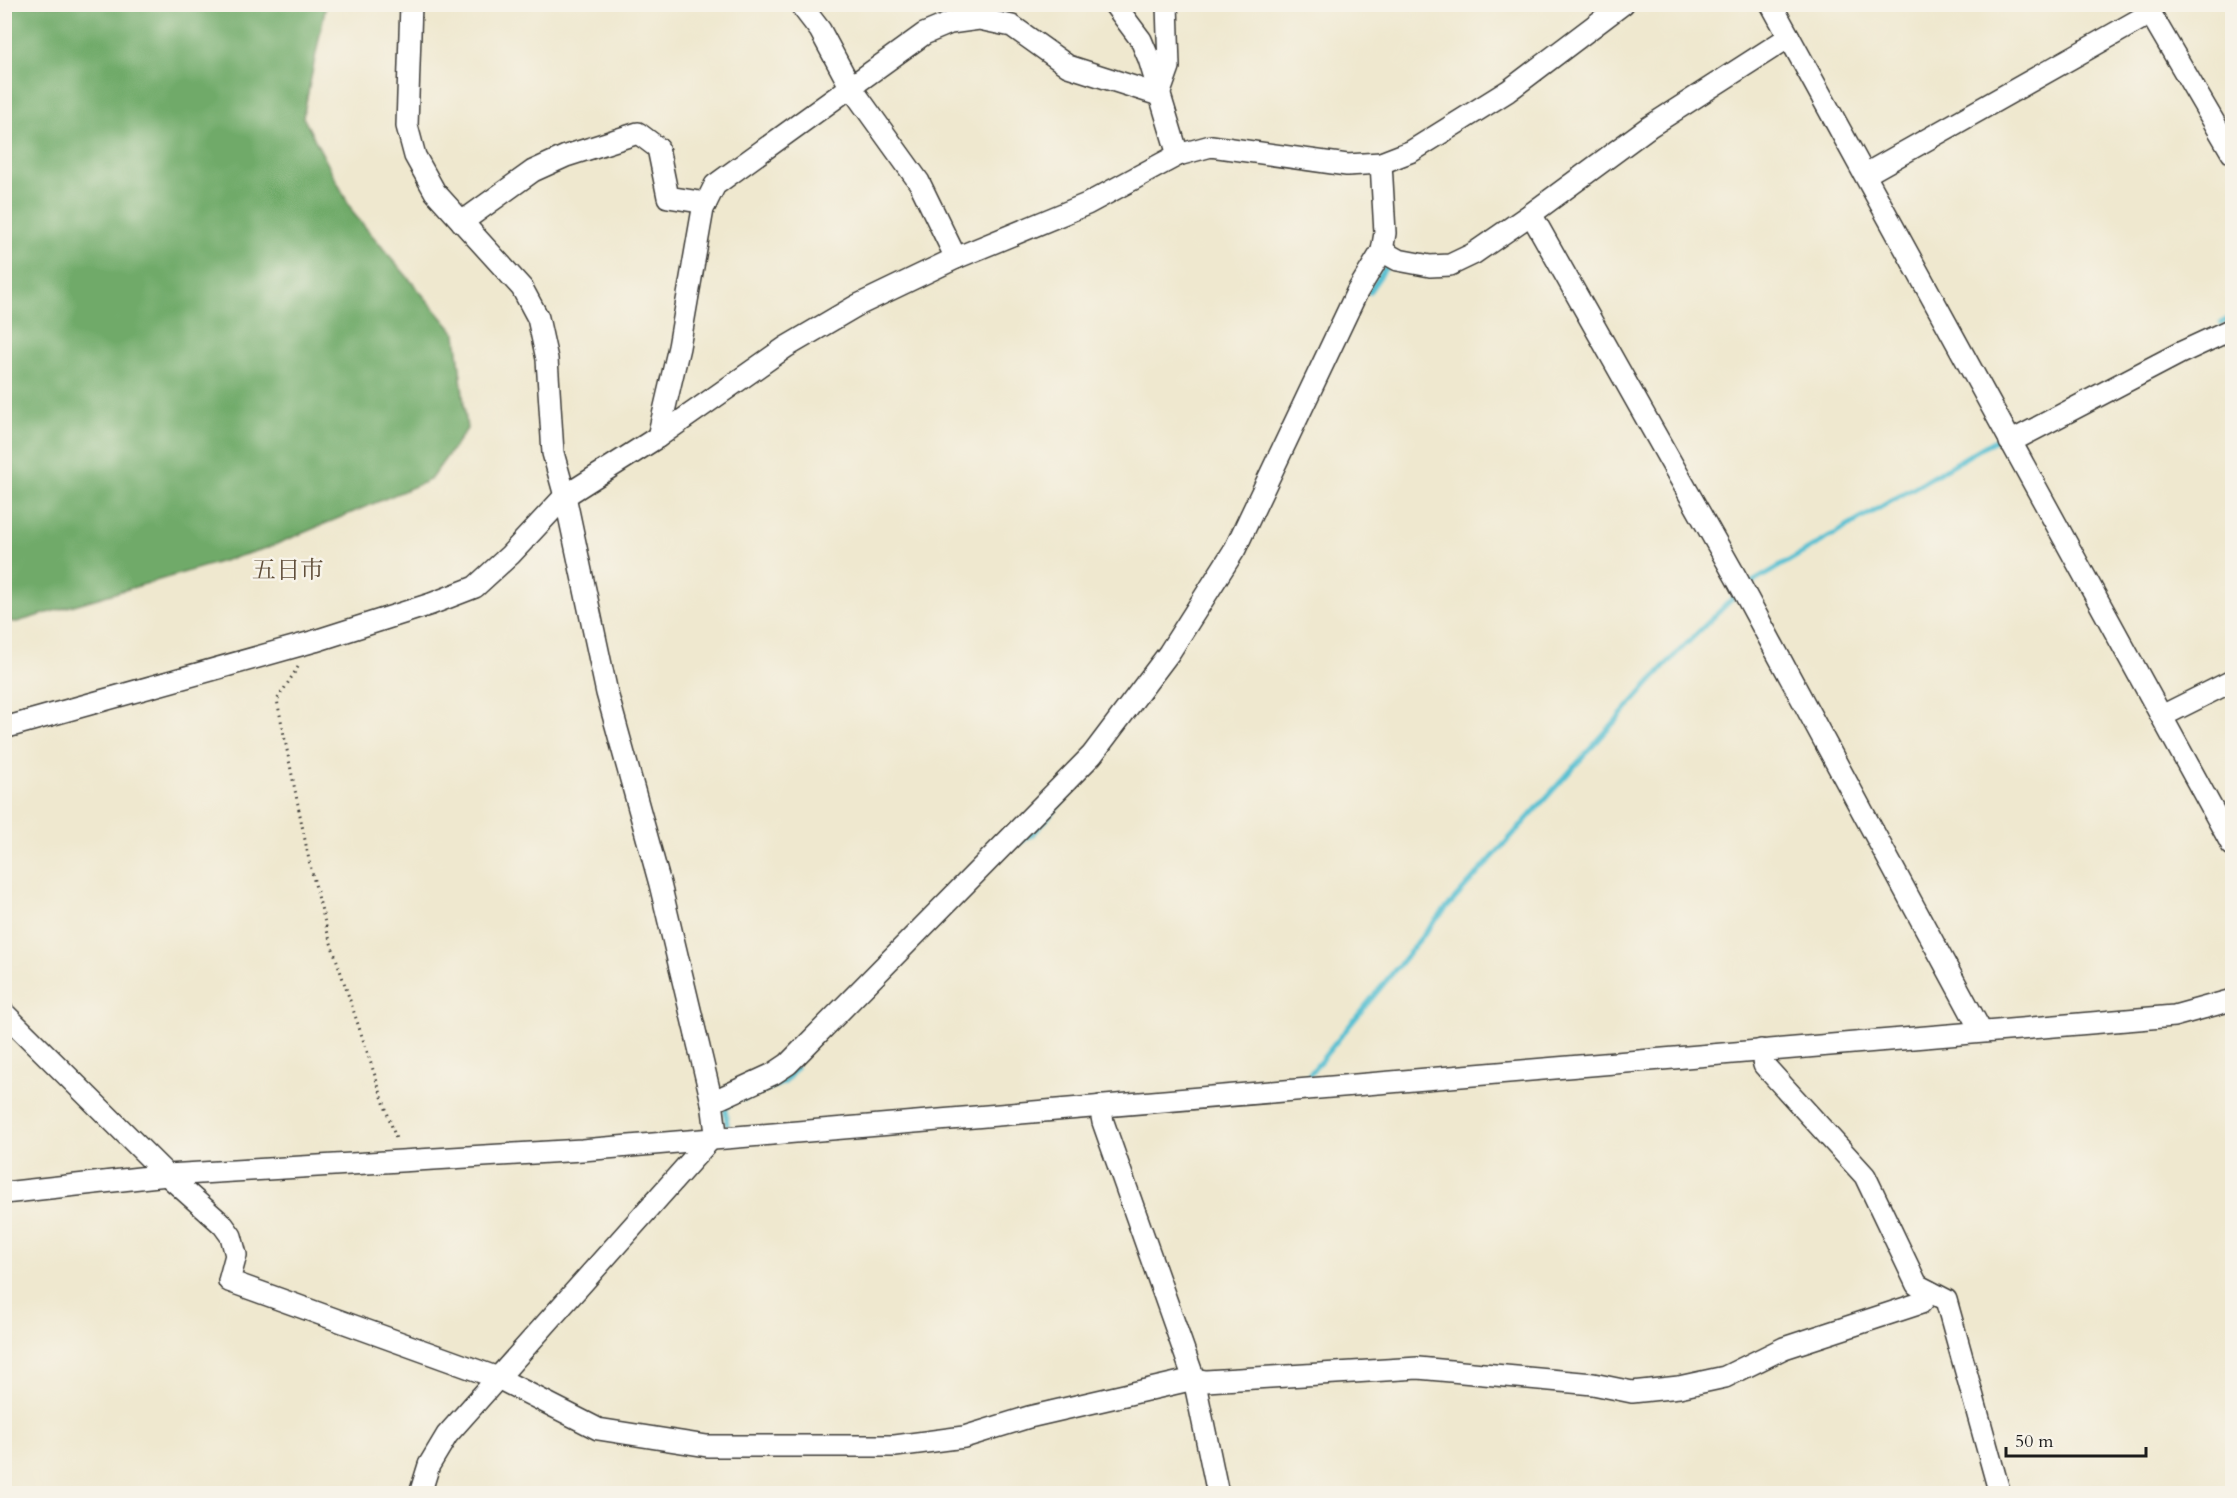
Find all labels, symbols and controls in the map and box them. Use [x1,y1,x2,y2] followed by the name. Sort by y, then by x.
[252,554,324,587] district label: 五日市
[2006,1420,2146,1458] scale bar
[2015,1429,2054,1454] text: 50 m

